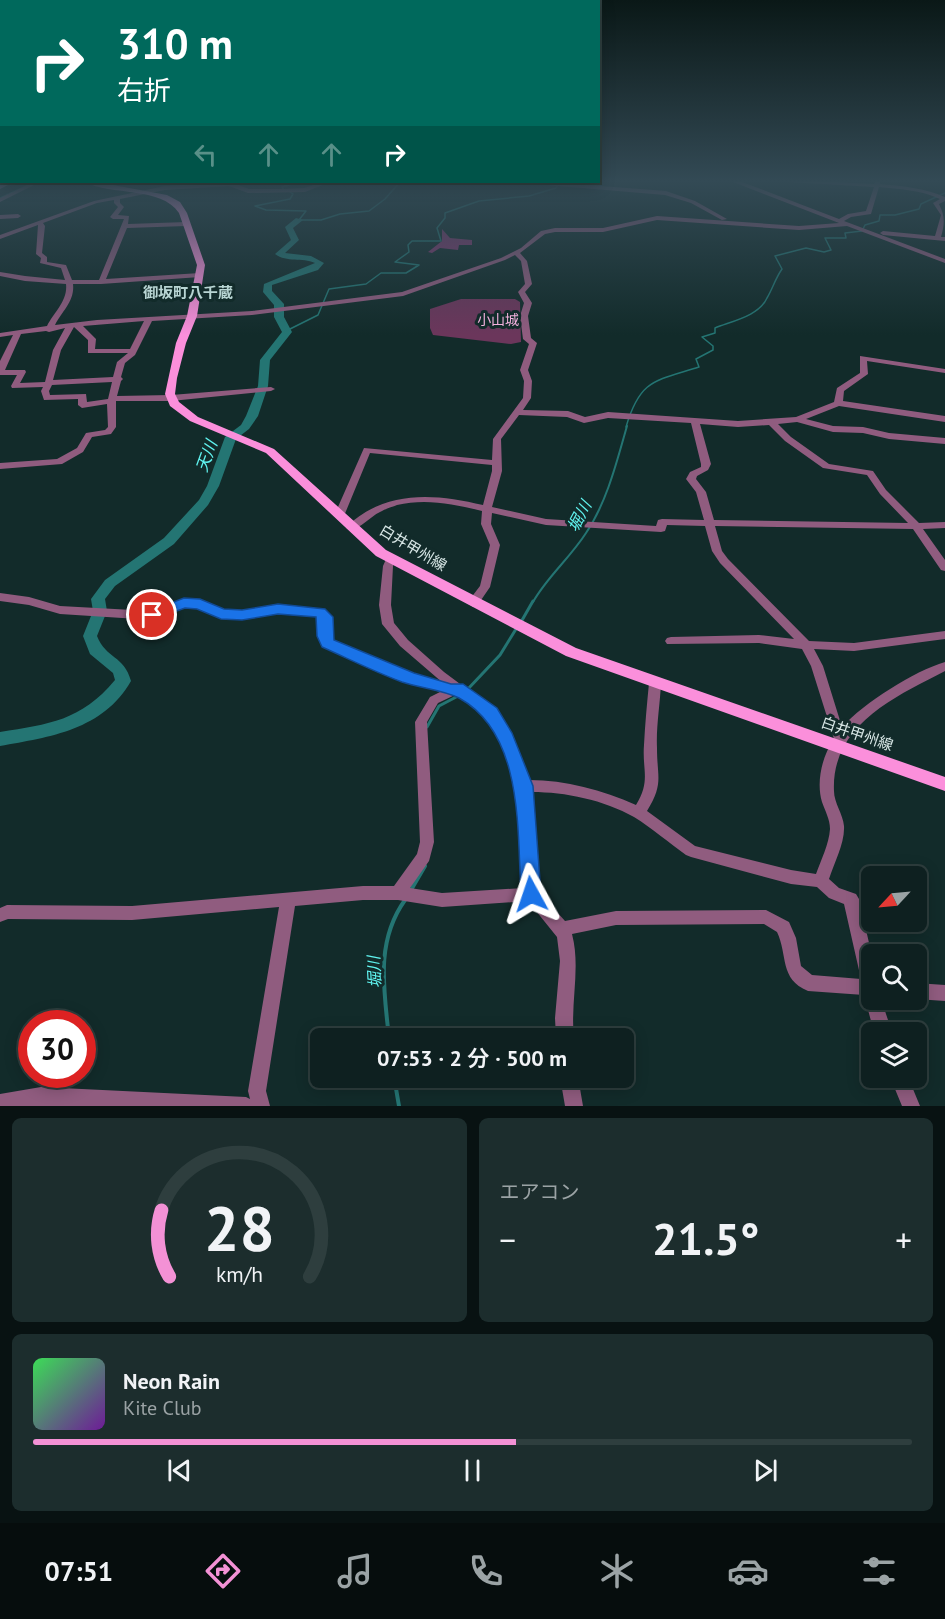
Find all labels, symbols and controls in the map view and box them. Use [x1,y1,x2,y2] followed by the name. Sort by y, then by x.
[117,16,233,71] text: 310 m
[18,24,96,102] icon: right
[117,73,171,107] text: 右折
[189,138,222,171] icon: left
[252,138,285,171] icon: ahead
[315,138,348,171] icon: ahead
[378,138,411,171] icon: right
[143,283,233,302] district label: 御坂町八千蔵
[477,311,519,329] park label: 小山城
[191,436,222,474] water label: 天川
[563,495,596,535] water label: 堀川
[376,520,450,575] street label: 白井甲州線
[126,589,177,640] pin
[135,598,168,631] icon: arrive
[819,712,896,755] street label: 白井甲州線
[499,862,563,926] position arrow
[861,866,927,932] north arrow
[861,866,927,1088] map controls
[861,944,927,1010] button: search
[363,954,385,989] water label: 堀川
[18,1010,96,1088] speed limit sign: 30
[861,1022,927,1088] button: layers
[377,1044,567,1072] text: 07:53 · 2 分 · 500 m
[500,1179,580,1205] text: エアコン
[204,1187,275,1268] text: 28
[652,1209,759,1267] text: 21.5°
[500,1218,516,1261] text: −
[895,1218,912,1261] text: +
[216,1260,263,1288] text: km/h
[123,1367,220,1395] text: Neon Rain
[123,1395,201,1421] text: Kite Club
[163,1454,196,1487] icon: previous
[456,1454,489,1487] icon: pause
[749,1454,782,1487] icon: next
[202,1550,244,1592] icon: directions
[334,1550,376,1592] icon: music
[465,1550,507,1592] icon: phone
[596,1550,638,1592] icon: climate
[727,1550,769,1592] icon: car
[858,1550,900,1592] icon: filters
[45,1554,113,1588] text: 07:51

